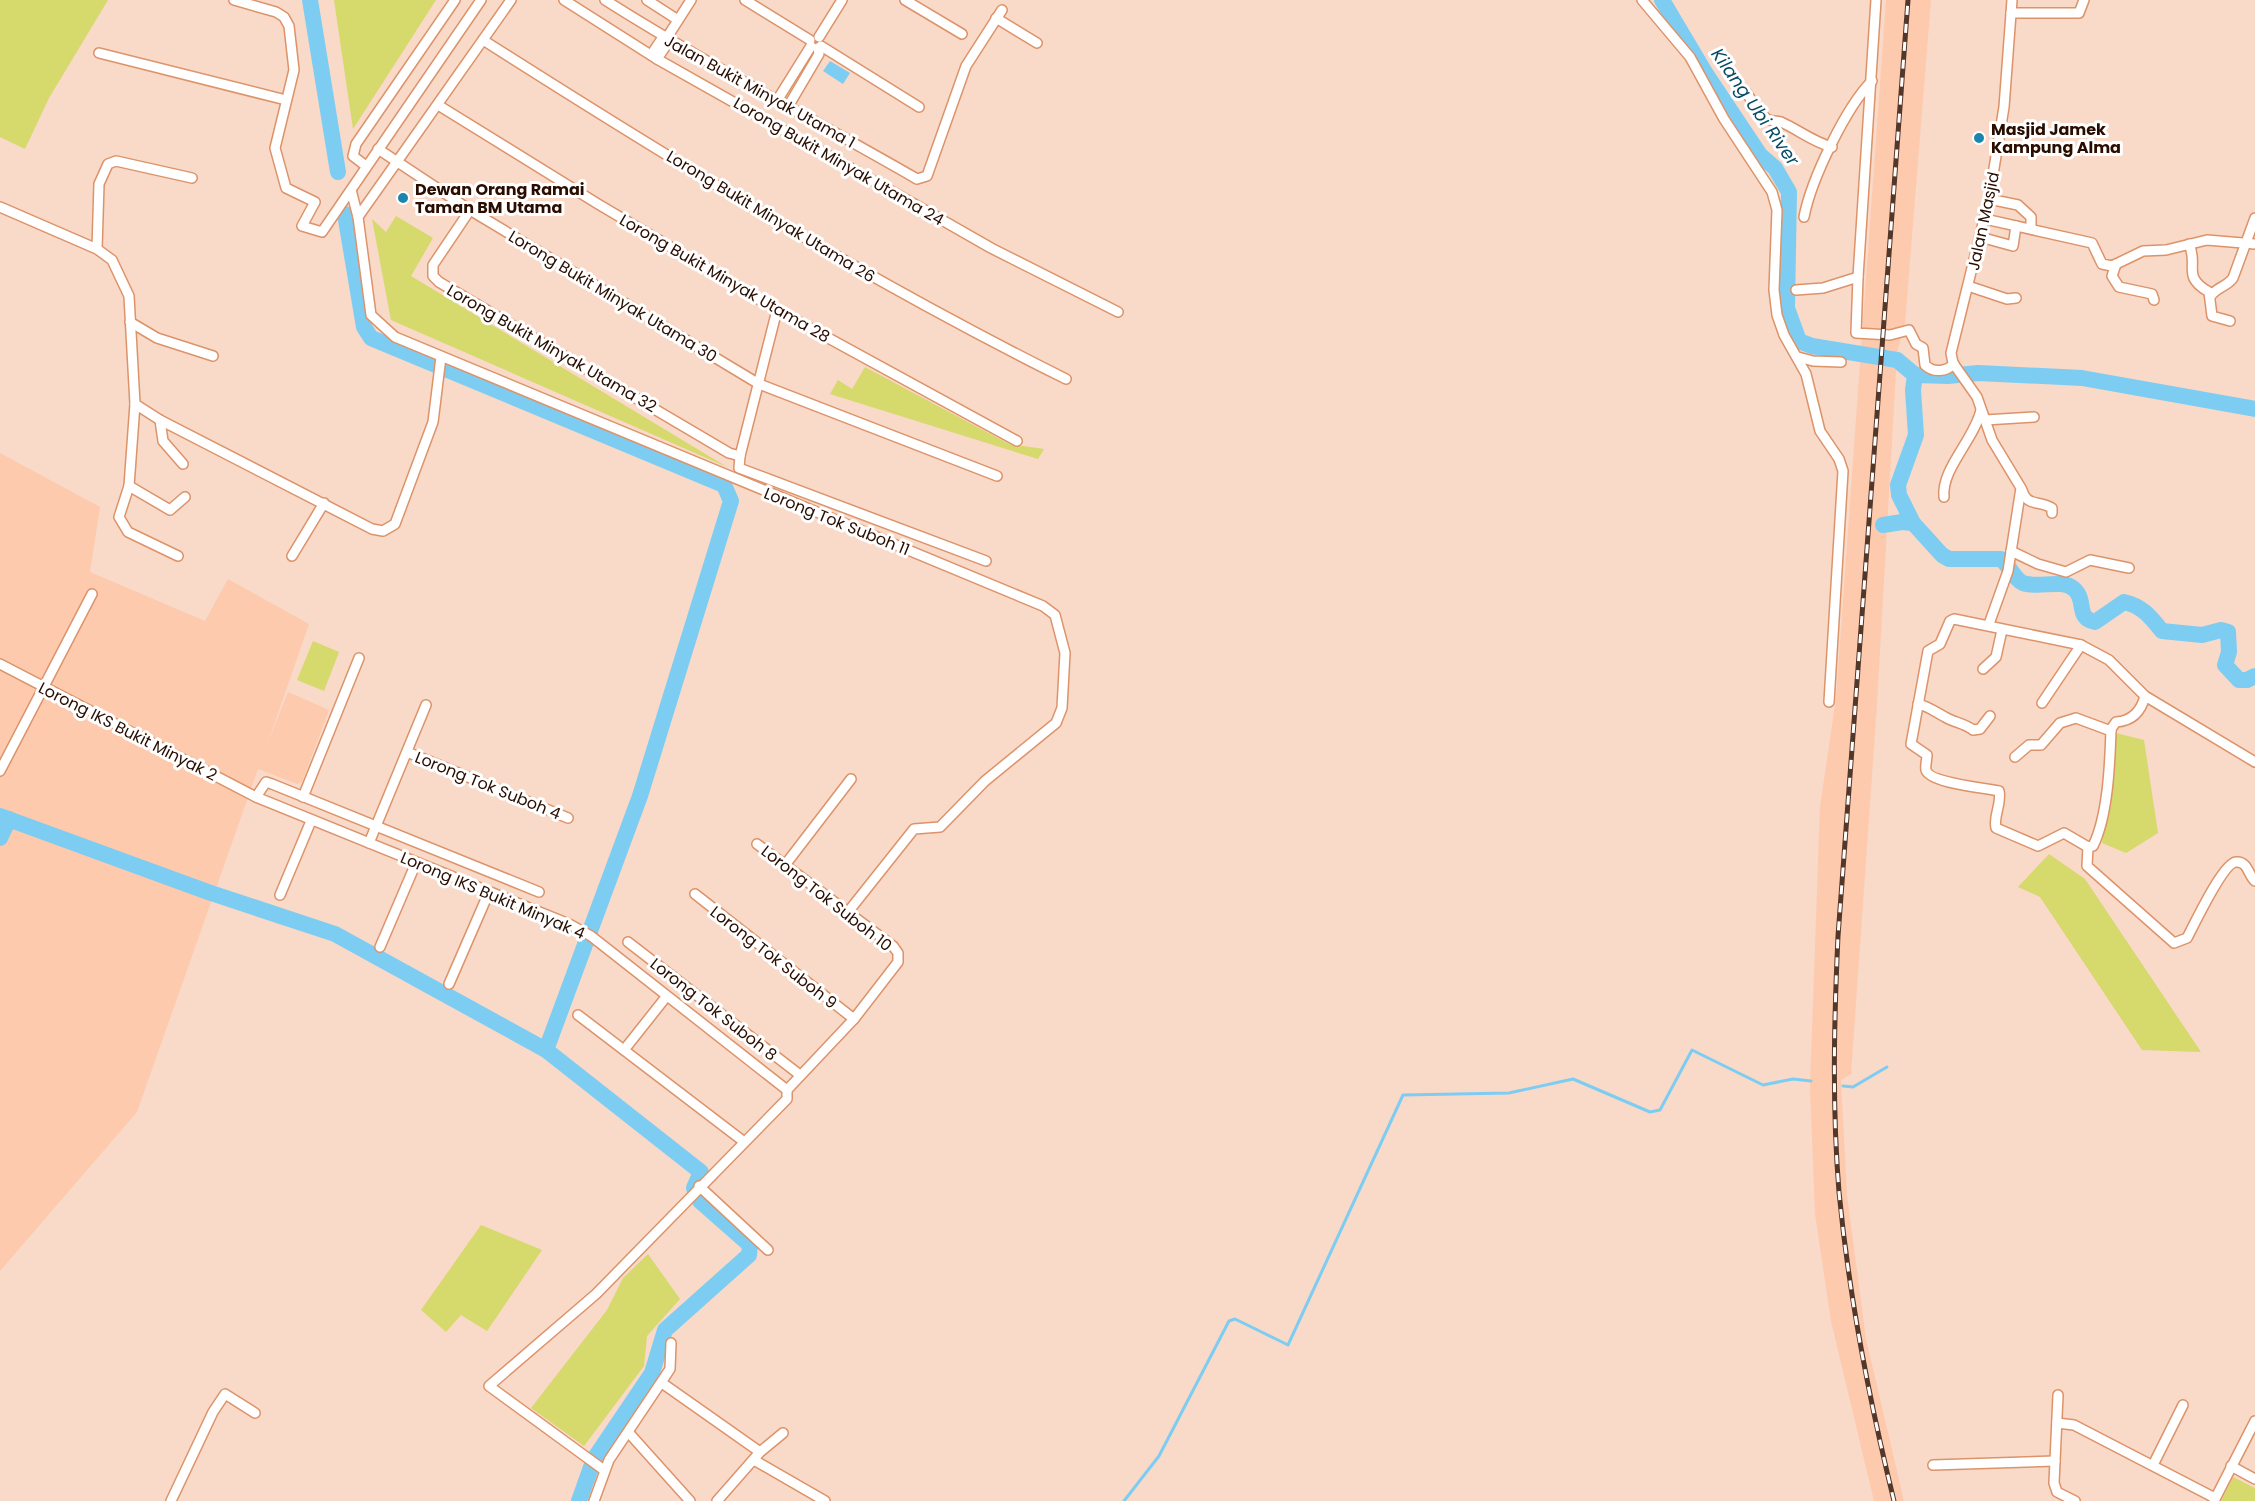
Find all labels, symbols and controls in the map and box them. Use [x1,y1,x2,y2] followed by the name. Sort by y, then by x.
[660,29,859,154] street label: Jalan Bukit Minyak Utama 1
[1706,43,1806,172] water label: Kilang Ubi River
[729,92,948,231] street label: Lorong Bukit Minyak Utama 24
[1991,118,2121,159] place label: Masjid Jamek Kampung Alma
[1972,131,1986,145] marker: Masjid Jamek Kampung Alma
[662,145,879,288] street label: Lorong Bukit Minyak Utama 26
[1962,170,2005,273] street label: Jalan Masjid
[415,178,585,219] place label: Dewan Orang Ramai Taman BM Utama
[396,191,410,205] marker: Dewan Orang Ramai Taman BM Utama
[615,209,834,348] street label: Lorong Bukit Minyak Utama 28
[504,225,721,368] street label: Lorong Bukit Minyak Utama 30
[443,279,661,418] street label: Lorong Bukit Minyak Utama 32
[760,482,913,561] street label: Lorong Tok Suboh 11
[34,676,221,787] street label: Lorong IKS Bukit Minyak 2
[411,746,564,825] street label: Lorong Tok Suboh 4
[756,840,897,957] street label: Lorong Tok Suboh 10
[397,846,589,945] street label: Lorong IKS Bukit Minyak 4
[705,900,842,1014] street label: Lorong Tok Suboh 9
[645,952,782,1066] street label: Lorong Tok Suboh 8

